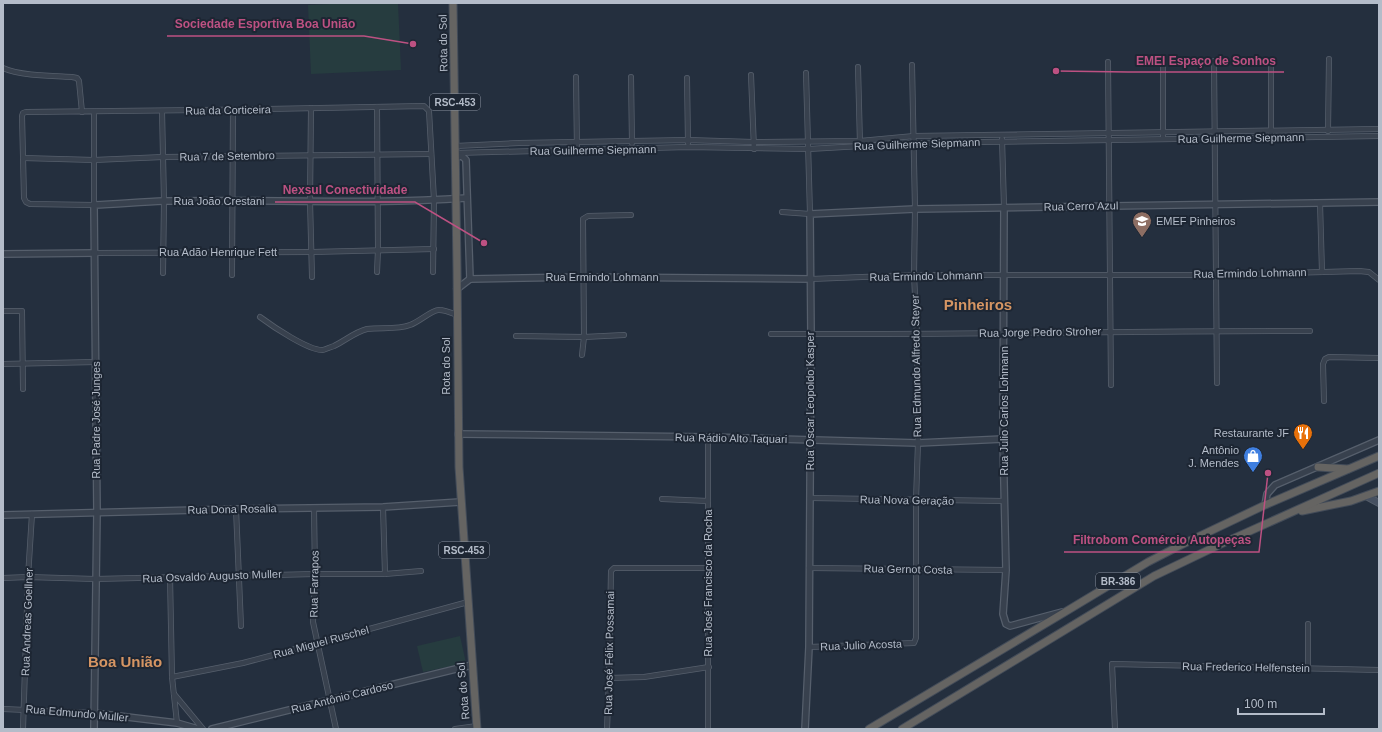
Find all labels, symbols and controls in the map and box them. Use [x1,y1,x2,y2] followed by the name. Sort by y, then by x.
[167,12,364,36] callout: Sociedade Esportiva Boa União
[436,14,450,72] street label: Rota do Sol
[175,17,355,31] text: Sociedade Esportiva Boa União
[1128,48,1284,72] callout: EMEI Espaço de Sonhos
[1136,54,1276,68] text: EMEI Espaço de Sonhos
[430,94,480,110] road number: RSC-453
[185,103,272,117] street label: Rua da Corticeira
[1178,131,1304,145] street label: Rua Guilherme Siepmann
[854,136,980,152] street label: Rua Guilherme Siepmann
[530,143,656,157] street label: Rua Guilherme Siepmann
[179,149,275,163] street label: Rua 7 de Setembro
[275,178,415,202] callout: Nexsul Conectividade
[283,183,408,197] text: Nexsul Conectividade
[173,195,265,207] street label: Rua João Crestani
[1044,199,1118,213] street label: Rua Cerro Azul
[1131,210,1153,238] school or university icon: EMEF Pinheiros
[1156,215,1236,227] place label: EMEF Pinheiros
[159,246,277,258] street label: Rua Adão Henrique Fett
[1193,266,1307,280] street label: Rua Ermindo Lohmann
[869,269,983,283] street label: Rua Ermindo Lohmann
[545,271,659,283] street label: Rua Ermindo Lohmann
[909,294,923,437] street label: Rua Edmundo Alfredo Steyer
[944,296,1012,313] district label: Pinheiros
[979,325,1102,339] street label: Rua Jorge Pedro Stroher
[804,331,816,470] street label: Rua Oscar Leopoldo Kasper
[440,337,452,395] street label: Rota do Sol
[998,346,1010,476] street label: Rua Julio Carlos Lohmann
[90,361,102,479] street label: Rua Padre José Junges
[1292,422,1314,450] restaurant icon: Restaurante JF
[1214,427,1289,439] place label: Restaurante JF
[675,431,787,445] street label: Rua Rádio Alto Taquari
[1188,444,1239,469] place label: Antônio J. Mendes
[1242,445,1264,473] shop icon: Antônio J. Mendes
[860,493,954,507] street label: Rua Nova Geração
[187,502,278,516] street label: Rua Dona Rosalia
[702,508,714,657] street label: Rua José Francisco da Rocha
[1064,528,1259,552] callout: Filtrobom Comércio Autopeças
[1073,533,1251,547] text: Filtrobom Comércio Autopeças
[439,542,489,558] road number: RSC-453
[307,550,321,618] street label: Rua Farrapos
[864,562,953,576] street label: Rua Gernot Costa
[19,567,35,676] street label: Rua Andreas Goellner
[142,568,282,584] street label: Rua Osvaldo Augusto Muller
[1096,573,1140,589] road number: BR-386
[602,591,616,715] street label: Rua José Félix Possamai
[272,623,370,661] street label: Rua Miguel Ruschel
[820,638,903,652] street label: Rua Julio Acosta
[88,653,162,670] district label: Boa União
[1182,660,1310,674] street label: Rua Frederico Helfenstein
[455,662,471,720] street label: Rota do Sol
[290,679,394,715] street label: Rua Antônio Cardoso
[1238,690,1324,716] scale bar
[1244,697,1277,711] text: 100 m
[25,703,129,724] street label: Rua Edmundo Muller

